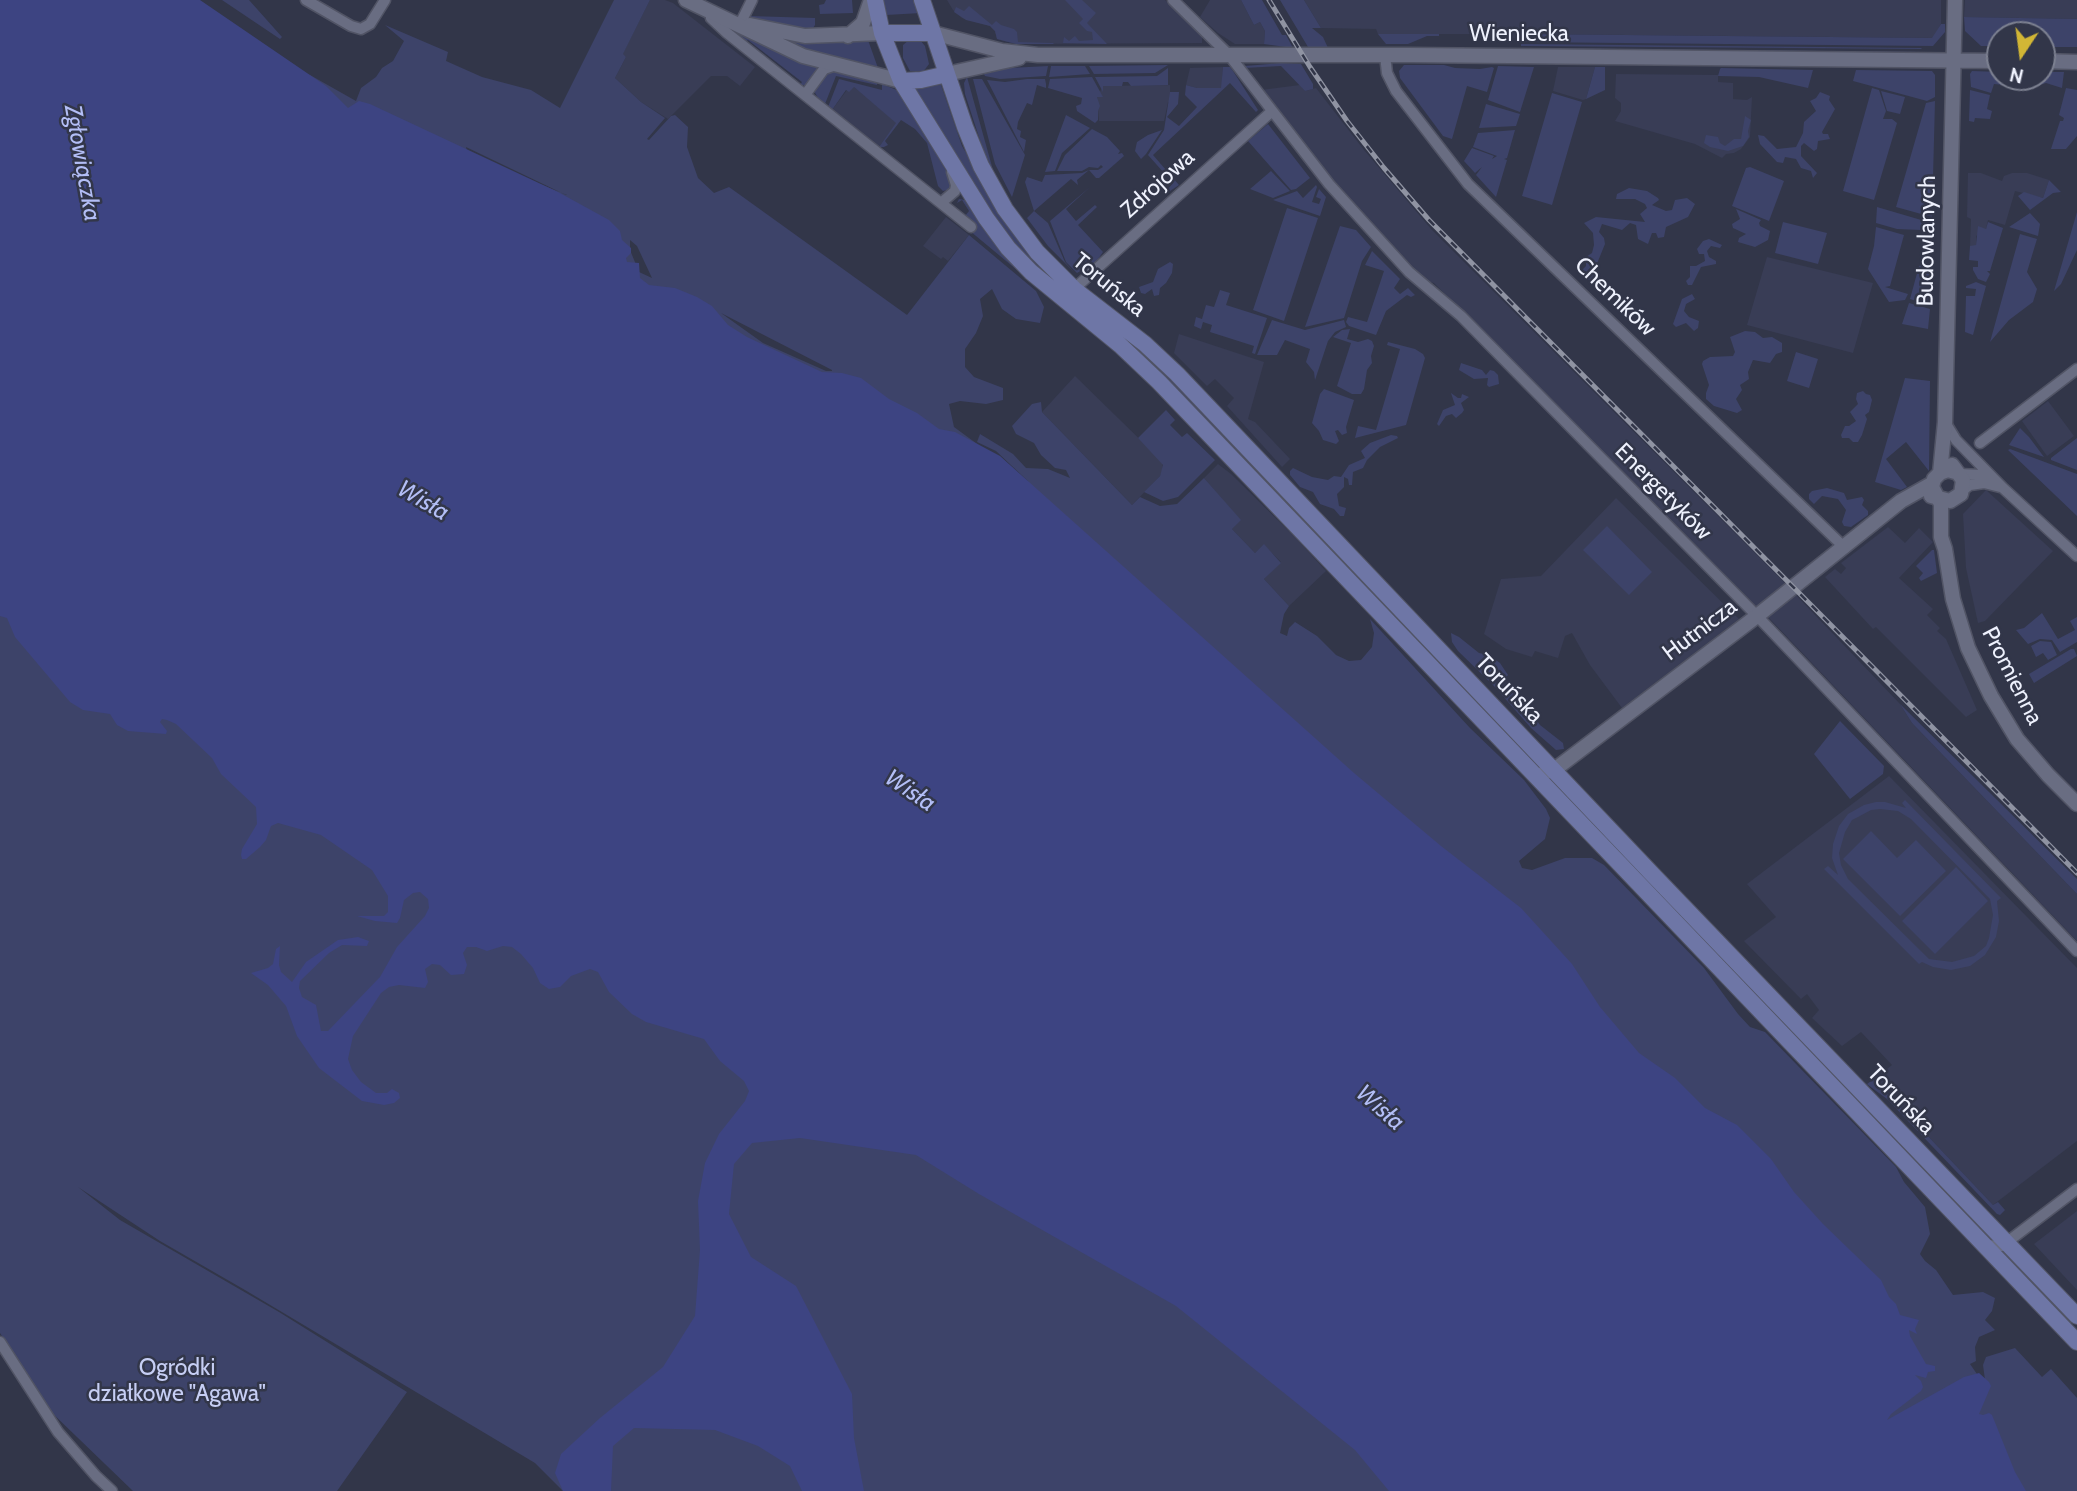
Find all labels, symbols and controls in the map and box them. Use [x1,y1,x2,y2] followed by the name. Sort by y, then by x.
[1469,20,1569,48] street label: Wieniecka
[1986,21,2056,91] north arrow
[2007,62,2026,88] text: N
[58,102,106,224] water label: Zgłowiączka
[1116,144,1200,224] street label: Zdrojowa
[1912,175,1942,307] street label: Budowlanych
[1067,247,1151,323] street label: Toruńska
[1569,251,1661,343] street label: Chemików
[1609,438,1717,546] street label: Energetyków
[392,475,454,527] water label: Wisła
[1657,593,1743,667] street label: Hutnicza
[1976,622,2048,730] street label: Promienna
[1469,648,1549,730] street label: Toruńska
[879,764,941,818] water label: Wisła
[1861,1059,1941,1141] street label: Toruńska
[1350,1079,1410,1137] water label: Wisła
[88,1354,266,1408] park label: Ogródki działkowe "Agawa"

